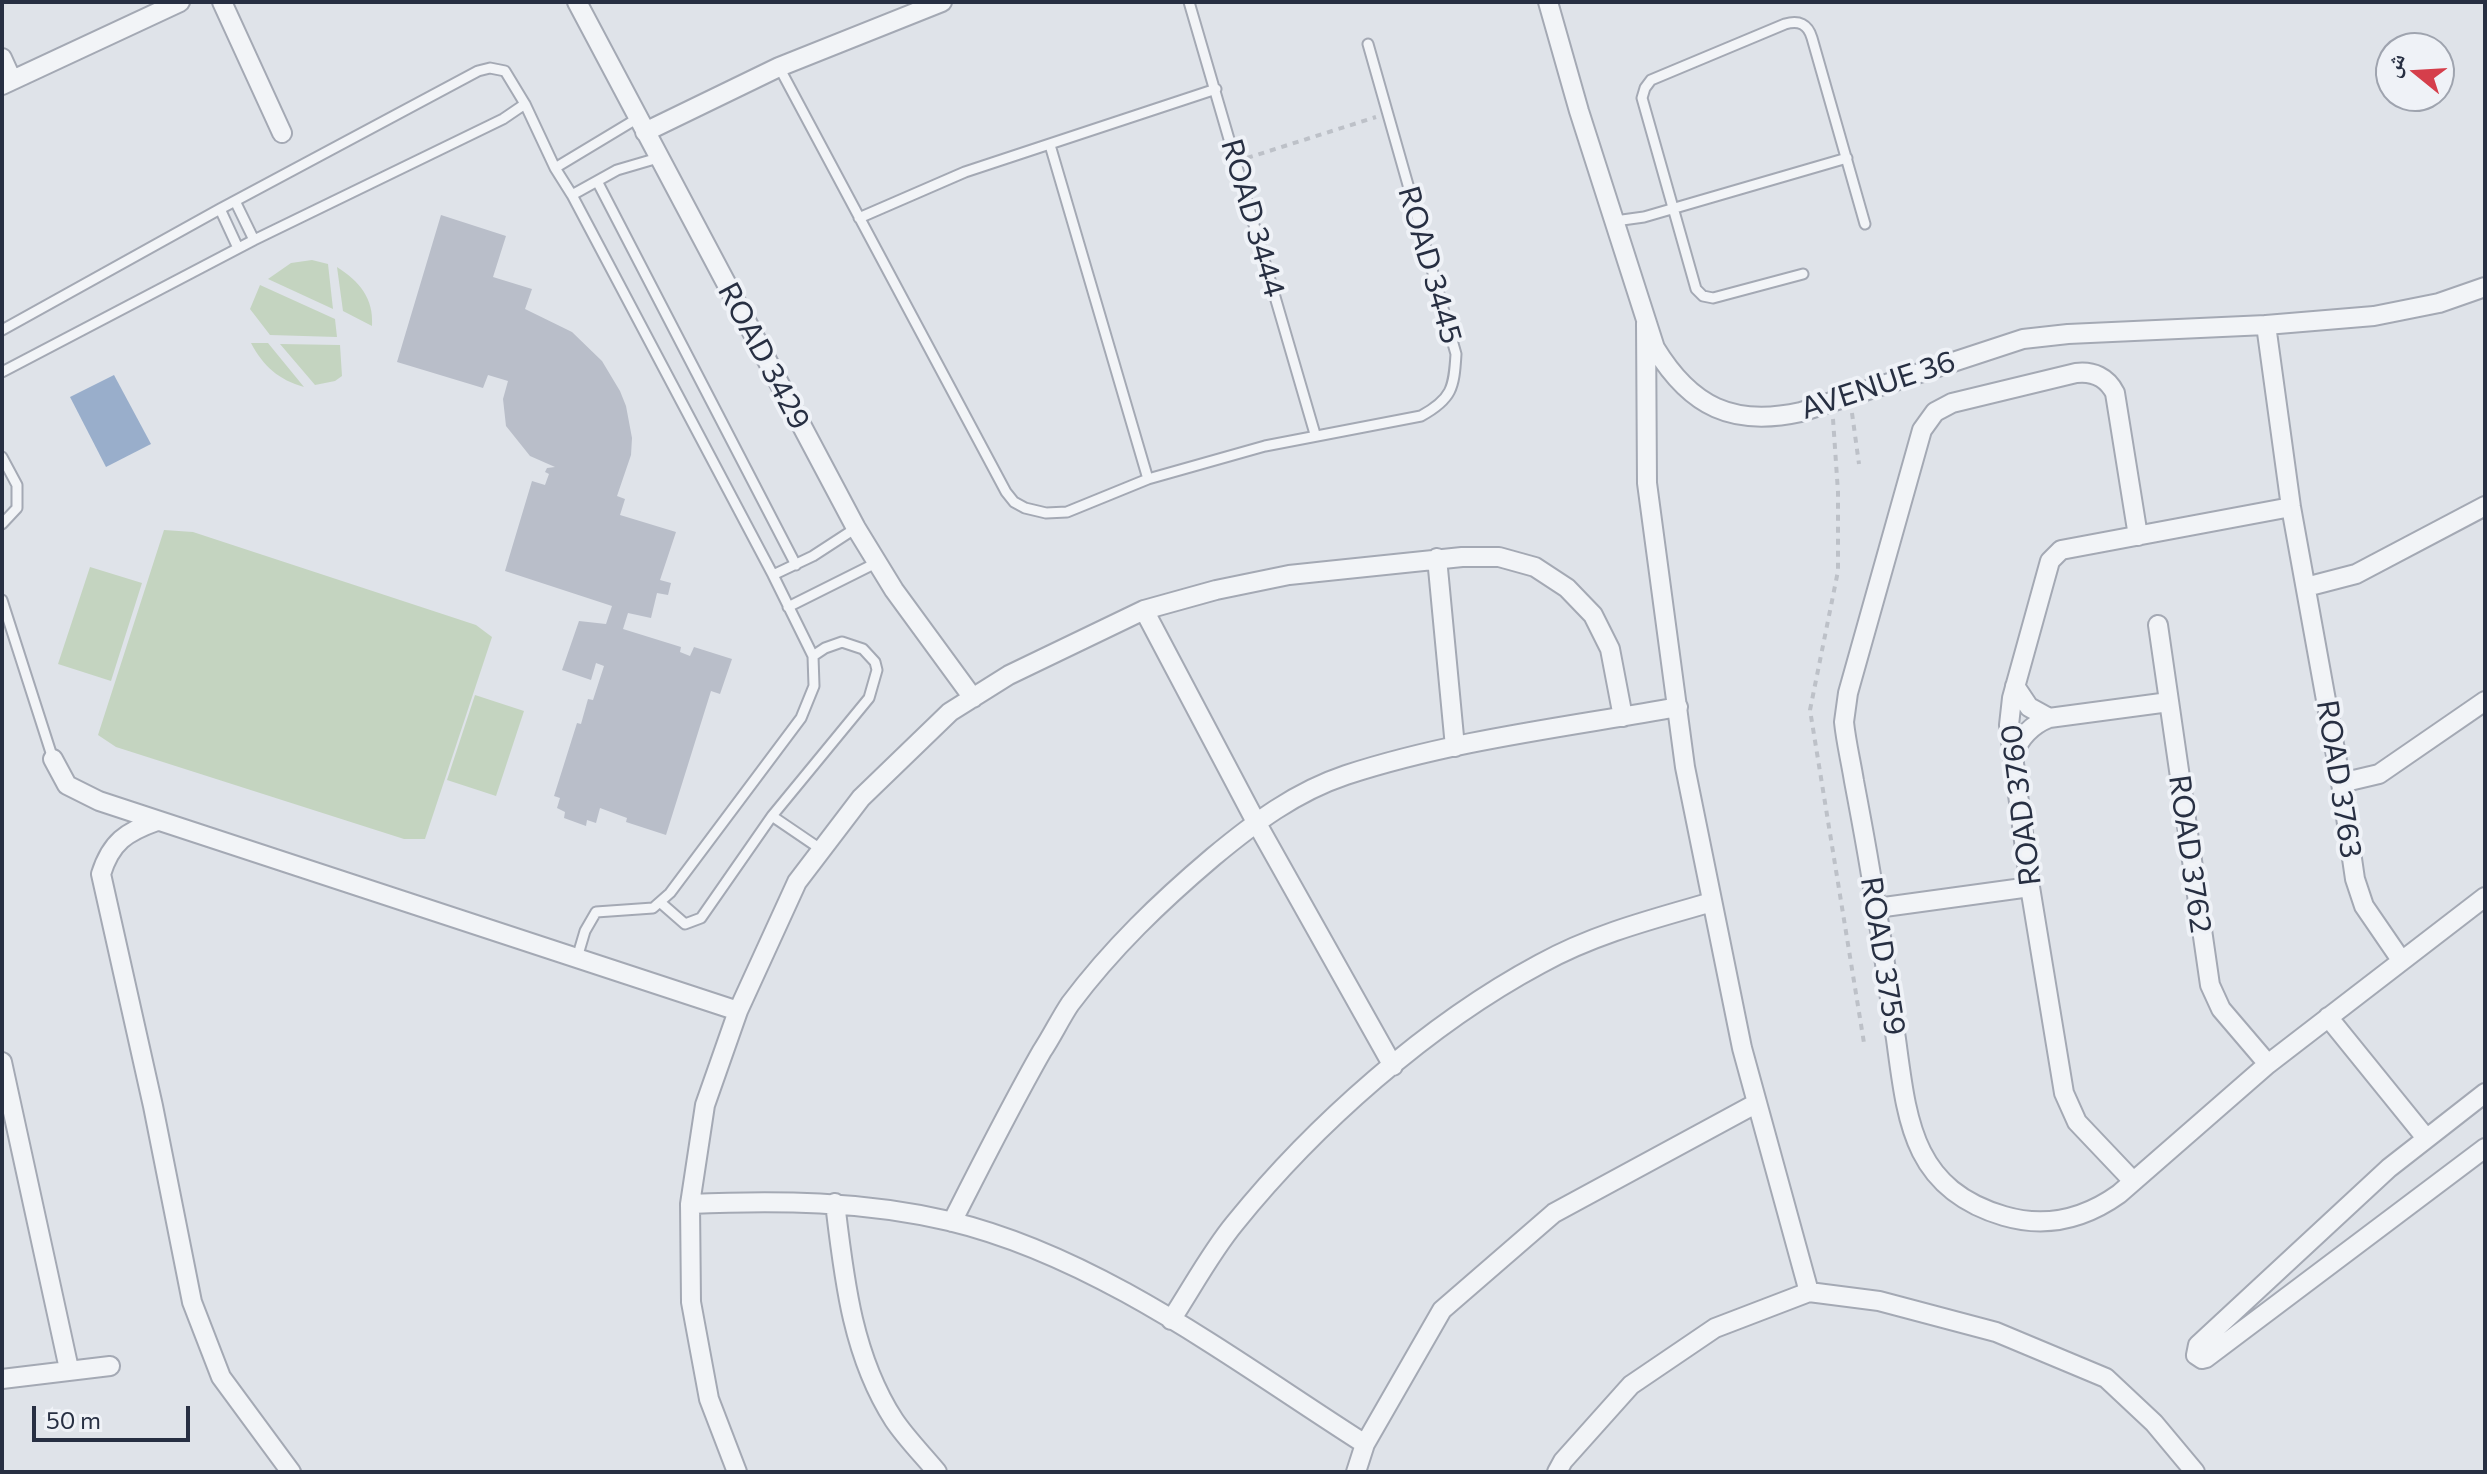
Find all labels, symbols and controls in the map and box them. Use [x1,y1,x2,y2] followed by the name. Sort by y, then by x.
[2375,32,2455,112] north arrow
[2377,50,2410,80] text: ش
[1213,135,1293,301] street label: ROAD 3444
[1390,182,1470,348] street label: ROAD 3445
[710,276,818,436] street label: ROAD 3429
[1796,343,1960,427] street label: AVENUE 36
[2309,697,2369,861] street label: ROAD 3763
[1993,722,2049,888] street label: ROAD 3760
[2161,773,2219,935] street label: ROAD 3762
[1853,874,1913,1038] street label: ROAD 3759
[36,1390,194,1440] scale bar
[46,1405,101,1434] text: 50 m

